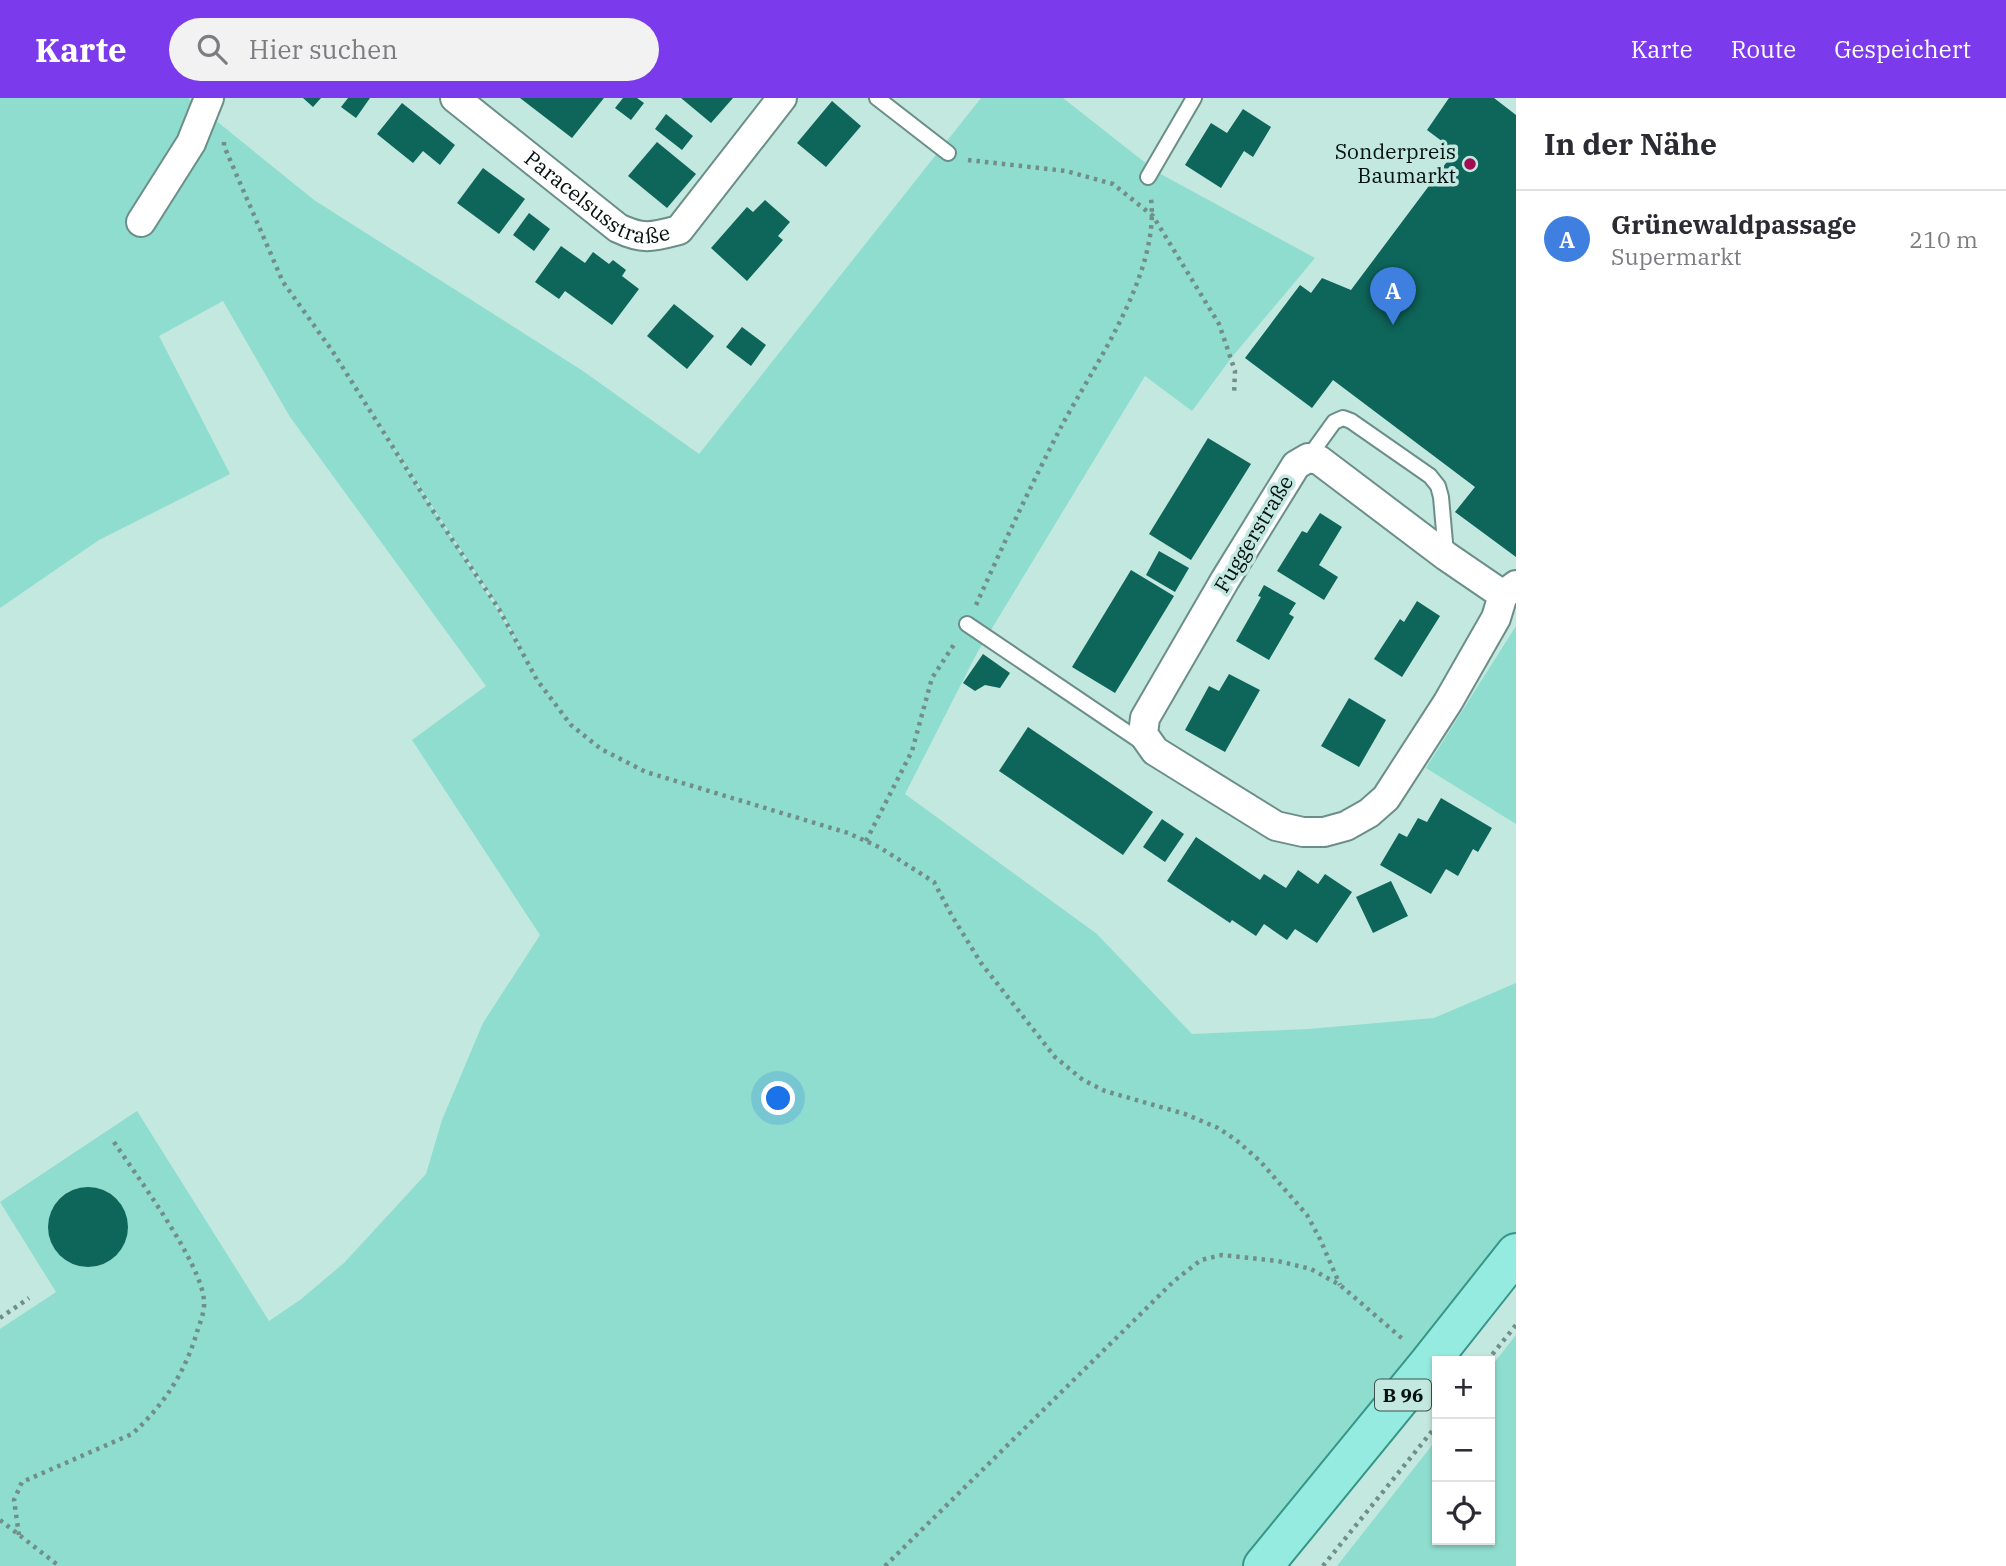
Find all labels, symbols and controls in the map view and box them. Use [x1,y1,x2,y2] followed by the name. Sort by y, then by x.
[169,18,659,81] search box
[35,28,127,71] text: Karte
[193,30,231,68] icon: search
[249,32,398,66] text: Hier suchen
[1631,33,1693,65] text: Karte
[1731,33,1796,65] text: Route
[1834,33,1971,65] text: Gespeichert
[1544,124,1717,163] text: In der Nähe
[1335,137,1456,189] place label: Sonderpreis Baumarkt
[519,144,672,249] street label: Paracelsusstraße
[1462,156,1478,172] marker: Sonderpreis Baumarkt
[1611,207,1856,241] text: Grünewaldpassage
[1559,224,1575,254] text: A
[1909,224,1978,254] text: 210 m
[1611,241,1742,271] text: Supermarkt
[1370,267,1416,325] pin: A
[1207,470,1299,597] street label: Fuggerstraße
[761,1081,795,1115] your location
[1432,1356,1495,1545] map controls
[1432,1356,1495,1419] button: +
[1375,1380,1431,1410] road number: B 96
[1432,1419,1495,1482] button: −
[1432,1482,1495,1545] button: locate

